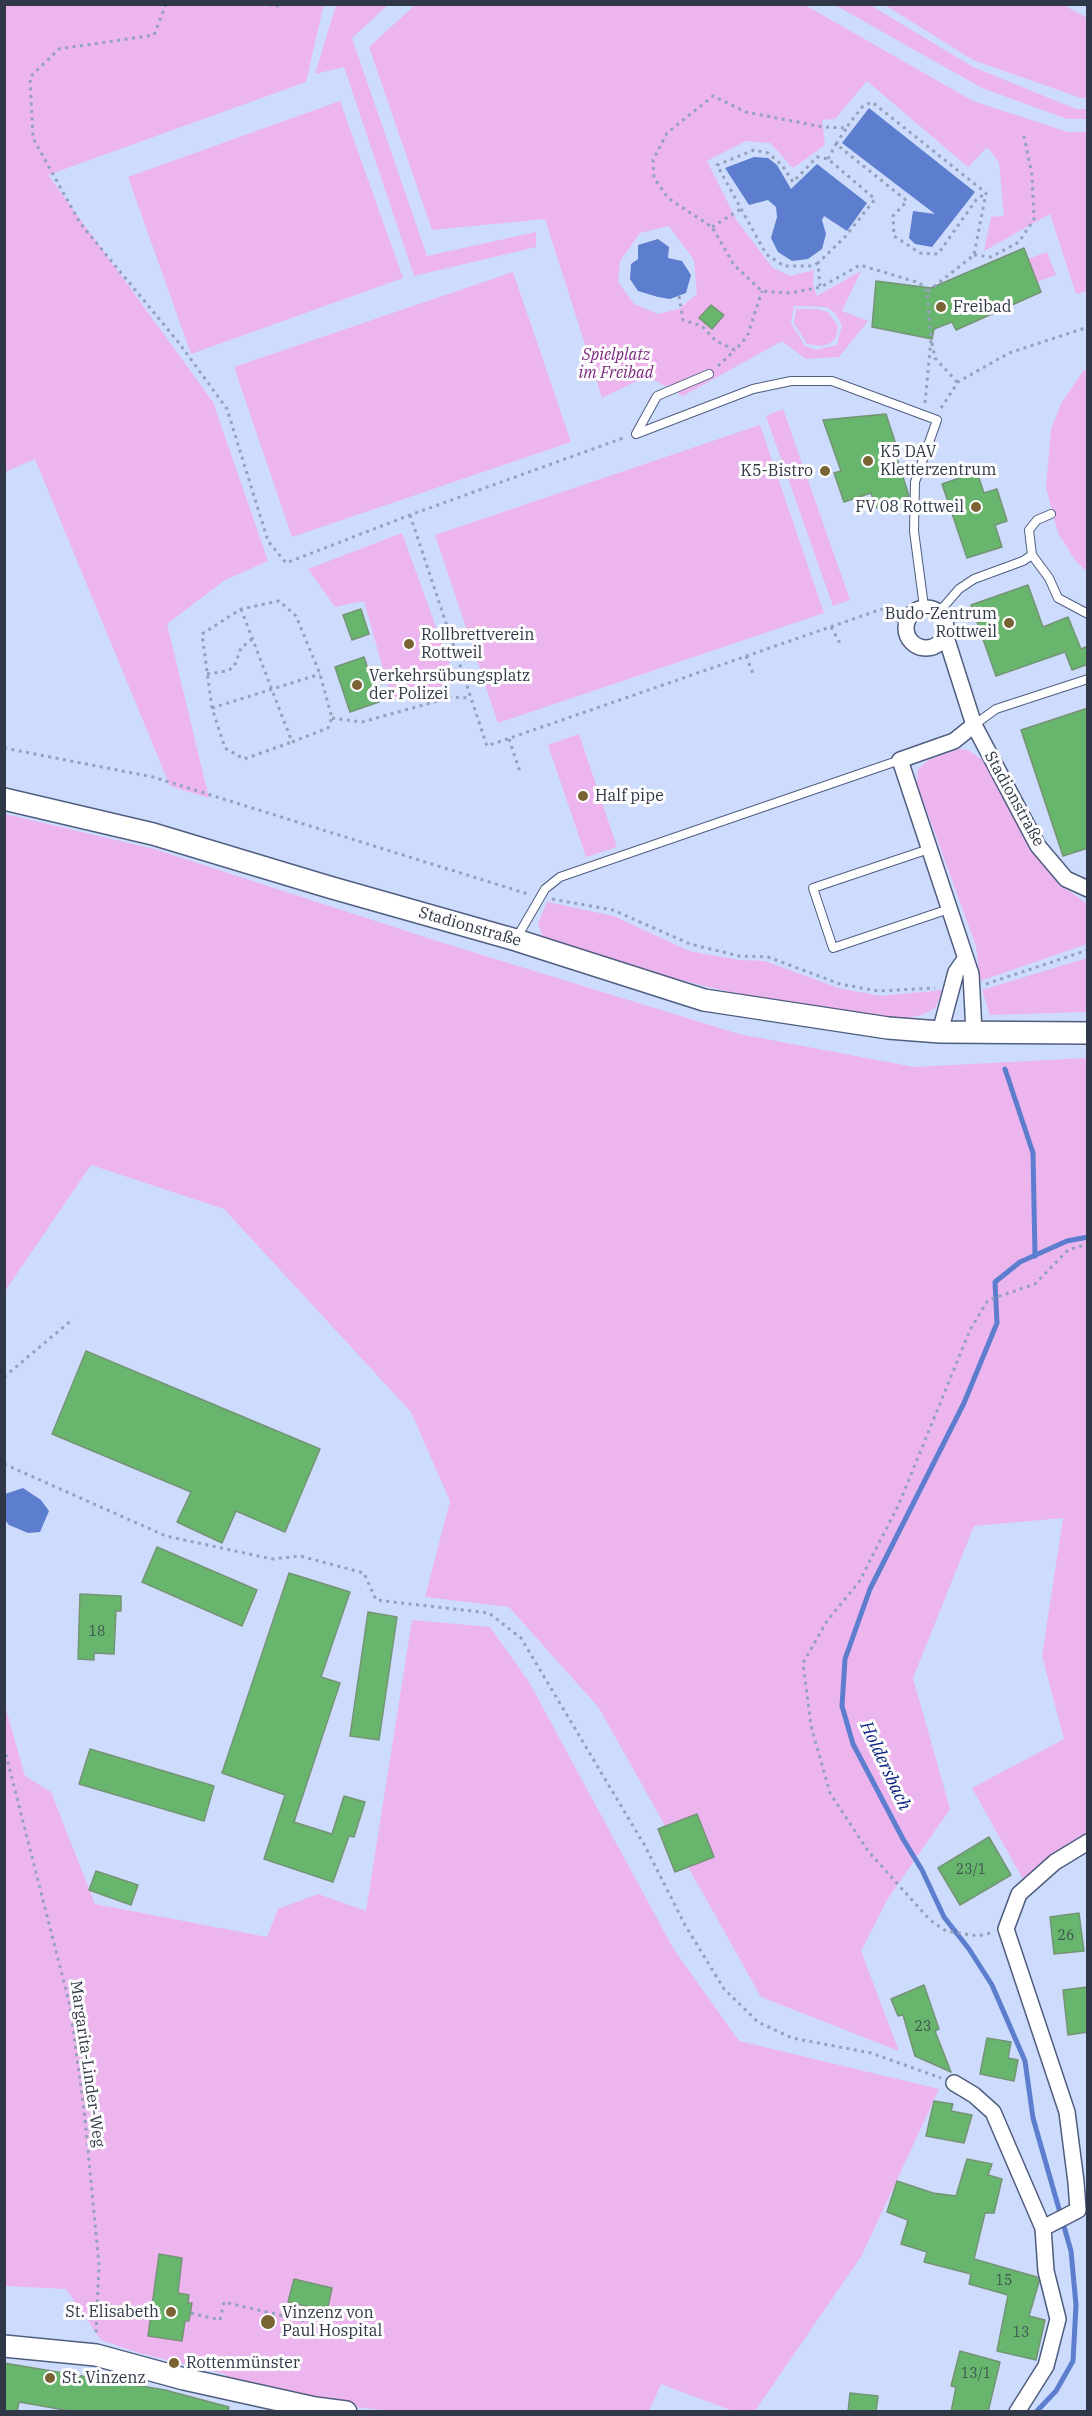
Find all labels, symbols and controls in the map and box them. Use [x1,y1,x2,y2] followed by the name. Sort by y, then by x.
[953,297,1012,317] place label: Freibad
[934,300,948,314] marker: Freibad
[579,345,653,383] park label: Spielplatz im Freibad
[880,442,996,480] place label: K5 DAV Kletterzentrum
[861,454,875,468] marker: K5 DAV Kletterzentrum
[741,461,813,481] place label: K5-Bistro
[818,464,832,478] marker: K5-Bistro
[855,497,964,517] place label: FV 08 Rottweil
[969,500,983,514] marker: FV 08 Rottweil
[885,604,997,642] place label: Budo-Zentrum Rottweil
[1002,616,1016,630] marker: Budo-Zentrum Rottweil
[421,625,534,663] place label: Rollbrettverein Rottweil
[402,637,416,651] marker: Rollbrettverein Rottweil
[369,666,530,704] place label: Verkehrsübungsplatz der Polizei
[350,678,364,692] marker: Verkehrsübungsplatz der Polizei
[980,748,1048,850] street label: Stadionstraße
[595,786,664,806] place label: Half pipe
[576,789,590,803] marker: Half pipe
[416,903,524,951] street label: Stadionstraße
[89,1624,105,1640] house number: 18
[855,1718,915,1814] water label: Holdersbach
[956,1862,986,1878] house number: 23/1
[1058,1928,1074,1944] house number: 26
[66,1980,108,2148] street label: Margarita-Linder-Weg
[915,2019,931,2035] house number: 23
[996,2273,1012,2289] house number: 15
[65,2302,159,2322] place label: St. Elisabeth
[282,2303,382,2341] place label: Vinzenz von Paul Hospital
[164,2305,178,2319] marker: St. Elisabeth
[259,2313,277,2331] marker: Vinzenz von Paul Hospital
[1013,2325,1029,2341] house number: 13
[186,2353,300,2373] place label: Rottenmünster
[167,2356,181,2370] marker: Rottenmünster
[961,2366,991,2382] house number: 13/1
[62,2368,146,2388] place label: St. Vinzenz
[43,2371,57,2385] marker: St. Vinzenz

